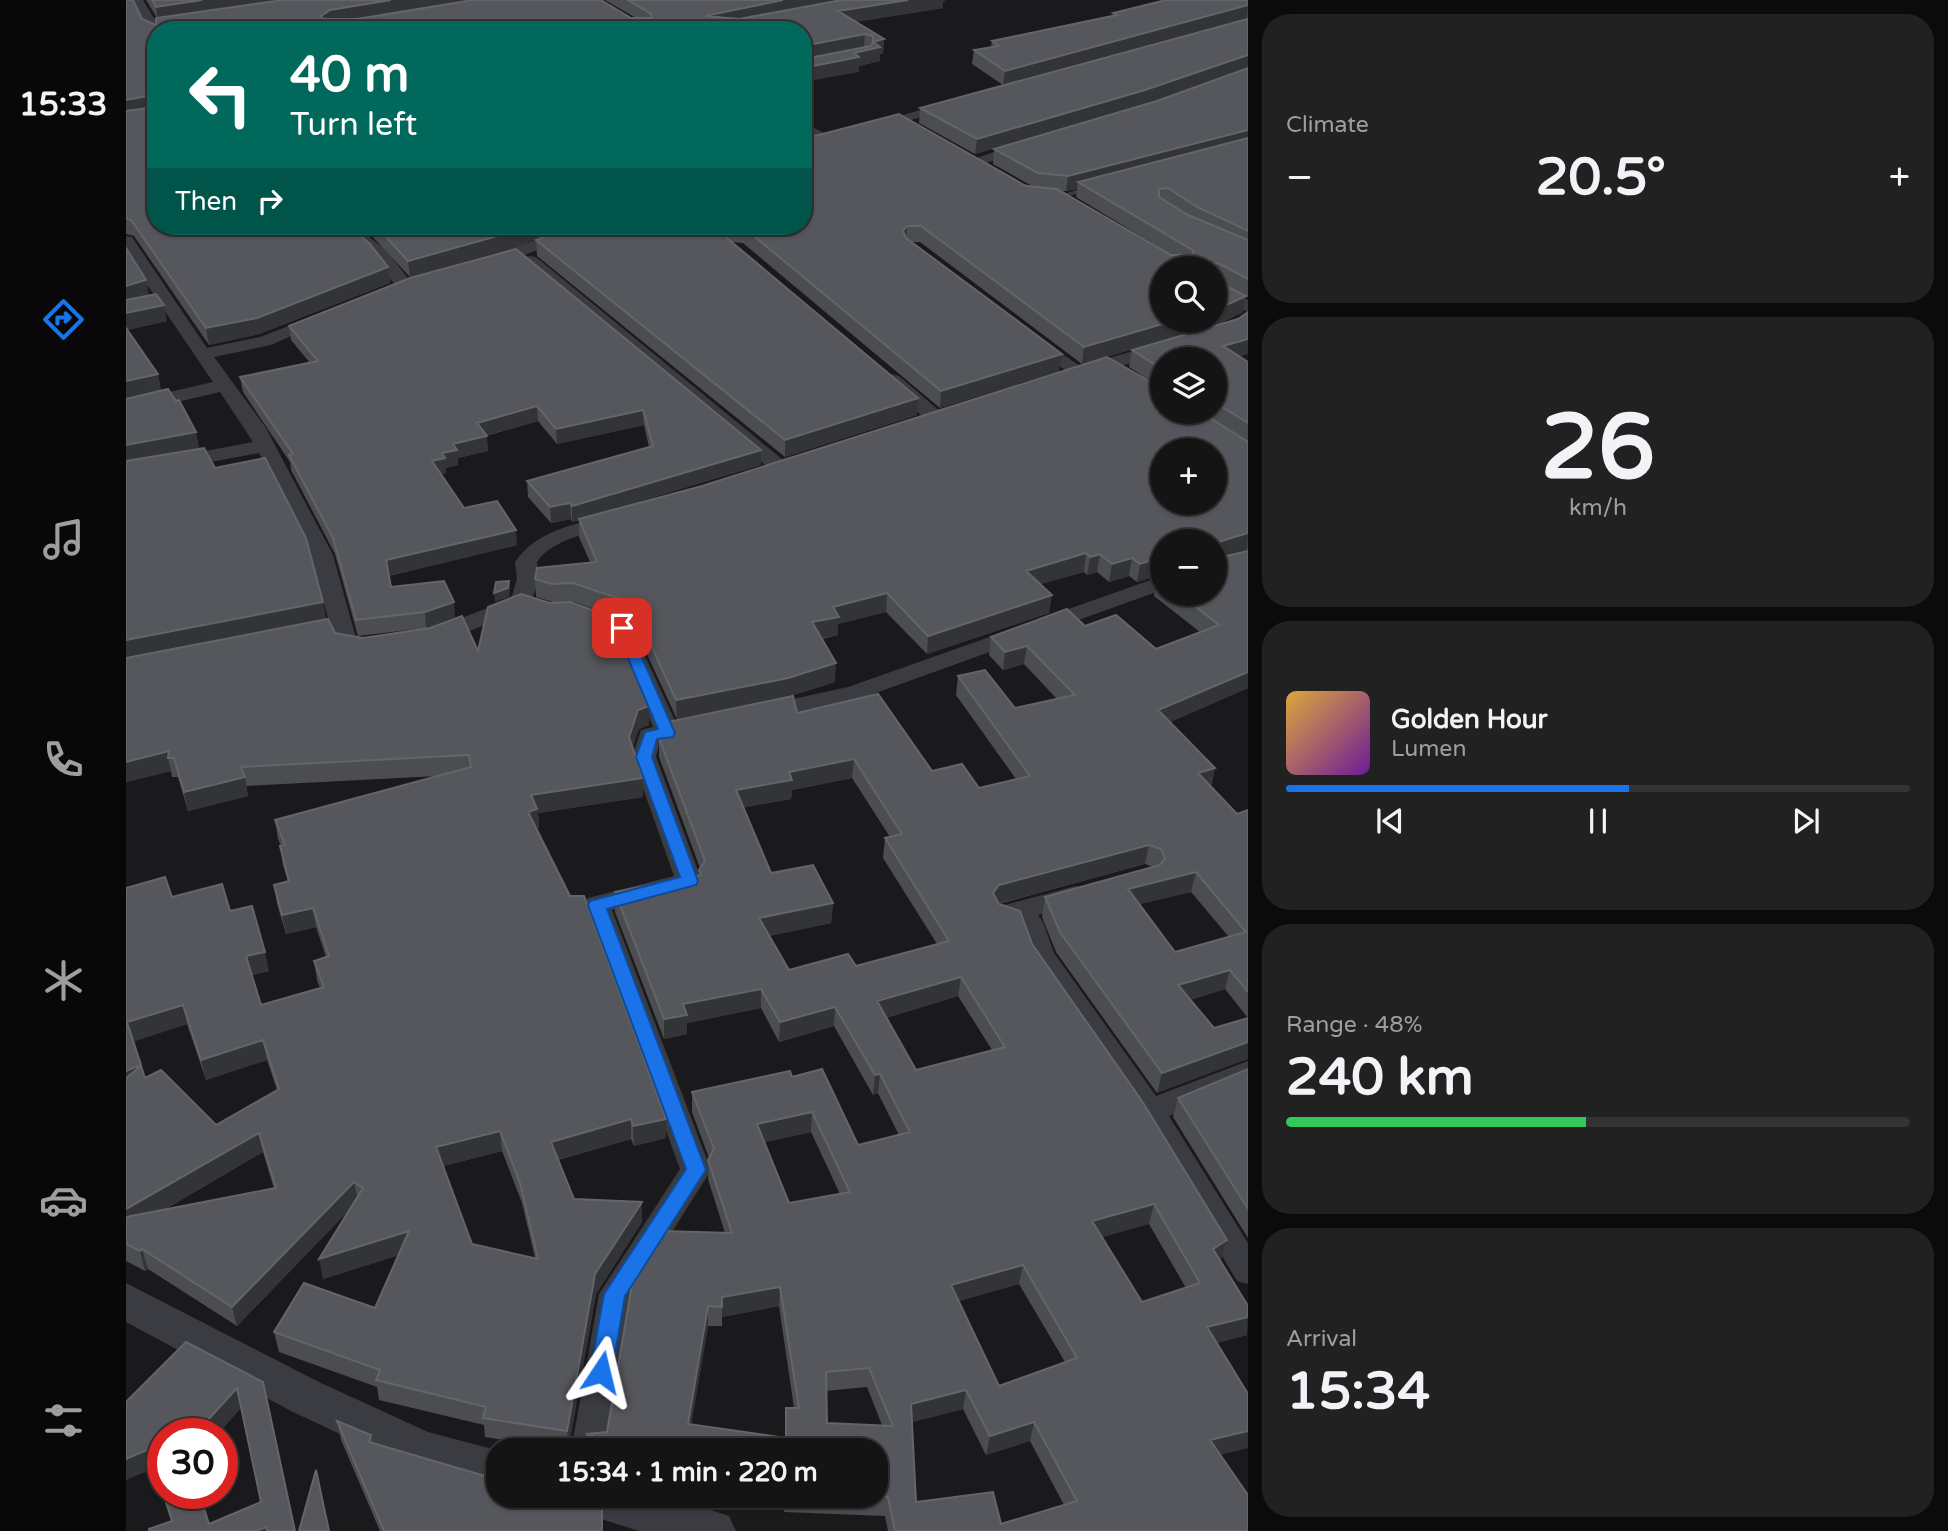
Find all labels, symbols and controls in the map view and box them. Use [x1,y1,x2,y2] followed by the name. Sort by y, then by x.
[290,46,409,105] text: 40 m
[175,49,266,140] icon: left
[19,86,107,124] text: 15:33
[290,106,417,144] text: Turn left
[1286,111,1369,139] text: Climate
[1536,146,1666,209] text: 20.5°
[1286,155,1313,201] text: −
[1889,155,1910,201] text: +
[251,182,289,220] icon: right
[175,186,237,217] text: Then
[1150,256,1227,606] map controls
[1150,256,1227,333] button: search
[39,295,88,344] icon: directions
[1150,347,1227,424] button: layers
[1541,393,1655,503] text: 26
[1150,438,1227,515] button: +
[1569,494,1627,522] text: km/h
[39,515,88,564] icon: music
[1150,529,1227,606] button: −
[592,598,652,658] pin
[603,609,641,647] icon: arrive
[1391,704,1548,735] text: Golden Hour
[39,735,88,784] icon: phone
[1391,735,1466,763] text: Lumen
[1371,802,1409,840] icon: previous
[1579,802,1617,840] icon: pause
[1787,802,1825,840] icon: next
[39,956,88,1005] icon: climate
[1286,1011,1422,1039] text: Range · 48%
[1286,1046,1474,1109] text: 240 km
[39,1176,88,1225] icon: car
[1286,1325,1357,1353] text: Arrival
[564,1335,638,1409] position arrow
[1286,1360,1430,1423] text: 15:34
[39,1396,88,1445] icon: filters
[147,1418,238,1509] speed limit sign: 30
[556,1457,818,1488] text: 15:34 · 1 min · 220 m

